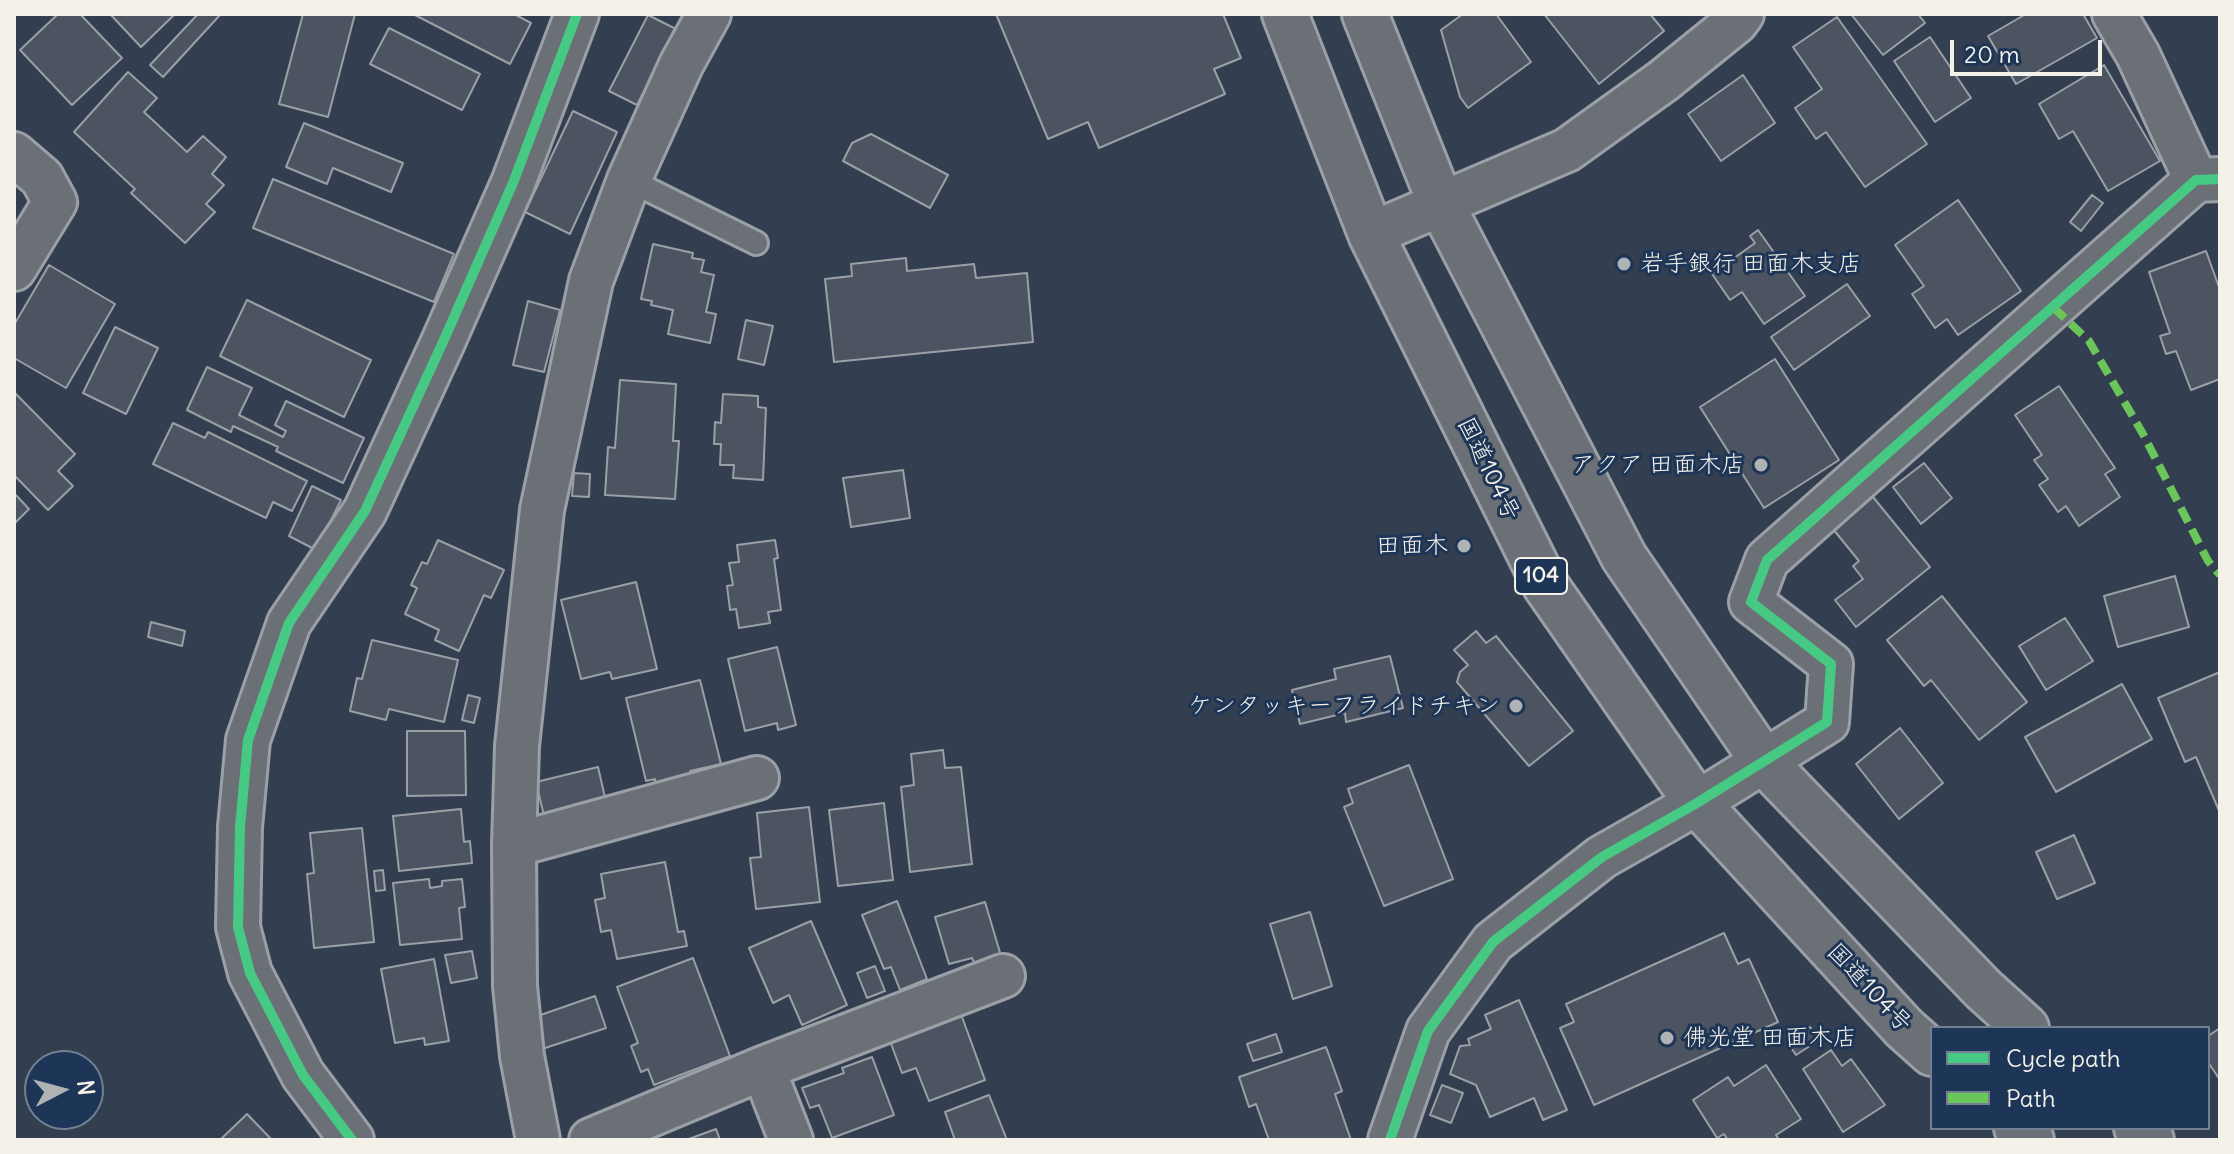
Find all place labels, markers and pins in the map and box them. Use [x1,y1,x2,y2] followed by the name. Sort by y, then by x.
[1640,250,1862,278] place label: 岩手銀行 田面木支店
[1615,255,1633,273] marker: 岩手銀行 田面木支店
[1571,451,1745,479] place label: アクア 田面木店
[1752,456,1770,474] marker: アクア 田面木店
[1376,532,1448,560] place label: 田面木
[1455,537,1473,555] marker: 田面木
[1188,692,1500,720] place label: ケンタッキーフライドチキン
[1507,697,1525,715] marker: ケンタッキーフライドチキン
[1683,1024,1857,1052] place label: 佛光堂 田面木店
[1658,1029,1676,1047] marker: 佛光堂 田面木店

